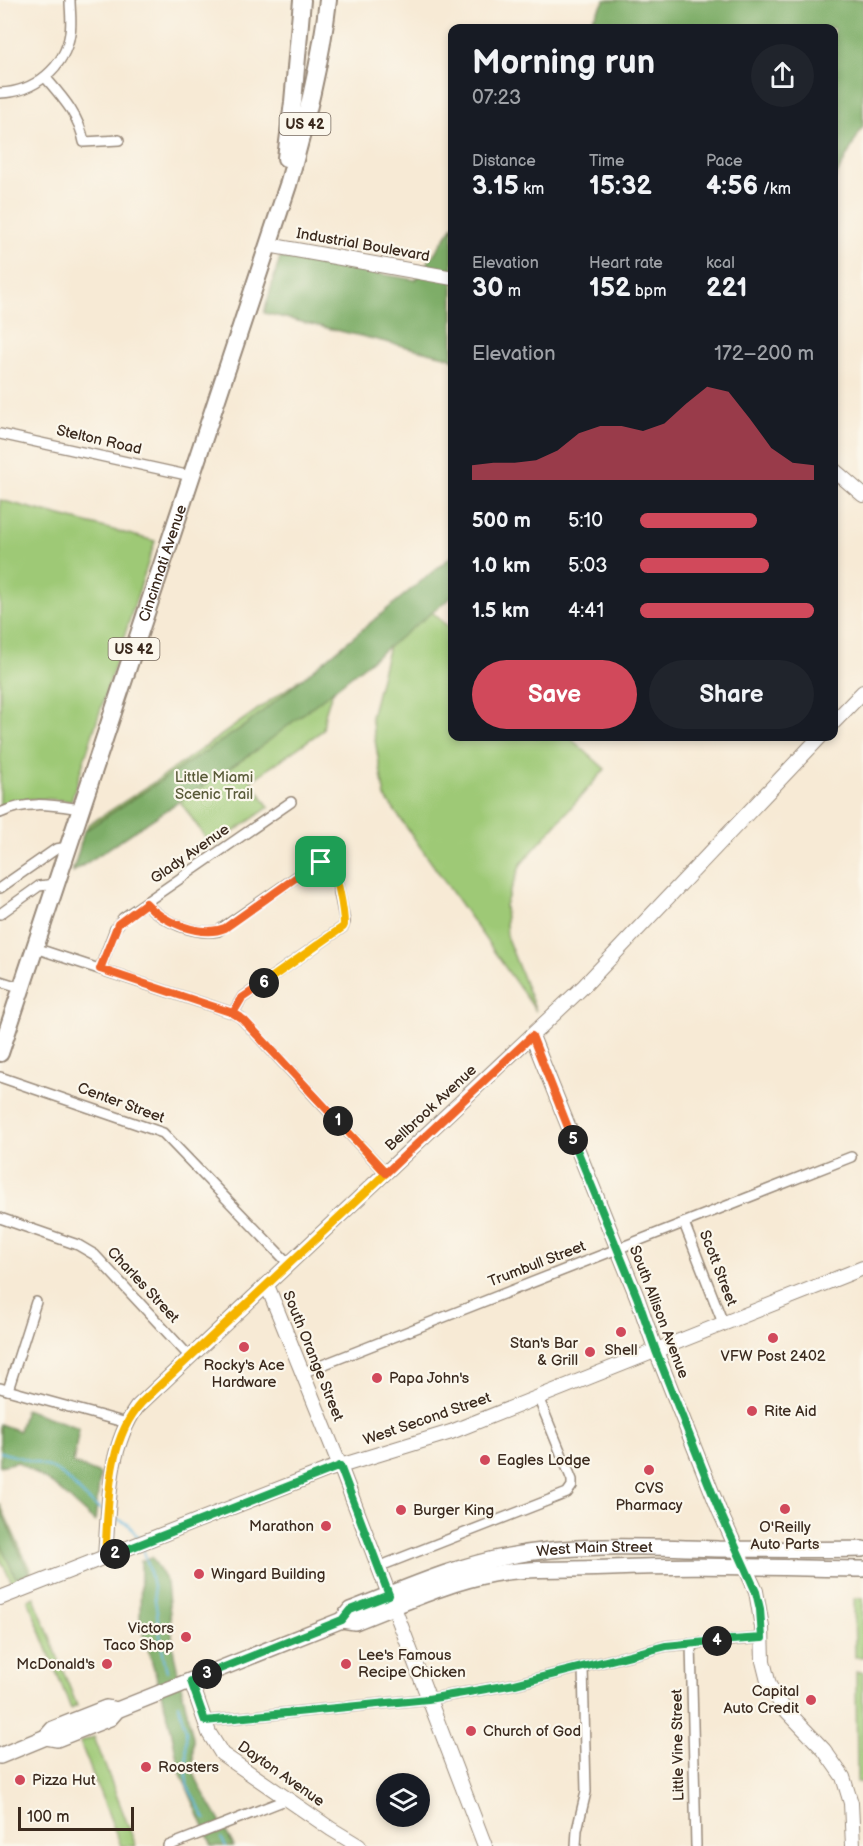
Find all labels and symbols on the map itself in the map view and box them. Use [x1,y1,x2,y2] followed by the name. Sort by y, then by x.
[280,113,330,135] road number: US 42
[295,224,431,266] street label: Industrial Boulevard
[55,421,143,459] street label: Stelton Road
[134,502,191,624] street label: Cincinnati Avenue
[108,638,160,660] road number: US 42
[175,768,253,804] park label: Little Miami Scenic Trail
[147,820,233,888] street label: Glady Avenue
[295,836,346,887] pin
[249,968,279,998] pin: 6
[381,1061,481,1155] street label: Bellbrook Avenue
[75,1078,168,1128] street label: Center Street
[323,1106,353,1136] pin: 1
[558,1125,588,1155] pin: 5
[695,1227,741,1309] street label: Scott Street
[486,1237,589,1291] street label: Trumbull Street
[103,1243,183,1327] street label: Charles Street
[625,1243,693,1381] street label: South Allison Avenue
[278,1288,348,1424] street label: South Orange Street
[614,1325,628,1339] marker: Shell
[766,1331,780,1345] marker: VFW Post 2402
[510,1334,579,1370] place label: Stan's Bar & Grill
[237,1340,251,1354] marker: Rocky's Ace Hardware
[605,1341,637,1360] place label: Shell
[583,1345,597,1359] marker: Stan's Bar & Grill
[720,1347,826,1366] place label: VFW Post 2402
[203,1356,285,1392] place label: Rocky's Ace Hardware
[389,1369,470,1388] place label: Papa John's
[370,1371,384,1385] marker: Papa John's
[361,1388,494,1450] street label: West Second Street
[764,1402,817,1421] place label: Rite Aid
[745,1404,759,1418] marker: Rite Aid
[497,1451,591,1470] place label: Eagles Lodge
[478,1453,492,1467] marker: Eagles Lodge
[642,1463,656,1477] marker: CVS Pharmacy
[615,1479,683,1515] place label: CVS Pharmacy
[413,1501,494,1520] place label: Burger King
[778,1502,792,1516] marker: O'Reilly Auto Parts
[394,1503,408,1517] marker: Burger King
[249,1517,314,1536] place label: Marathon
[751,1518,820,1554] place label: O'Reilly Auto Parts
[319,1519,333,1533] marker: Marathon
[535,1537,653,1561] street label: West Main Street
[100,1539,130,1569] pin: 2
[211,1565,325,1584] place label: Wingard Building
[192,1567,206,1581] marker: Wingard Building
[103,1619,175,1655] place label: Victors Taco Shop
[702,1626,732,1656] pin: 4
[179,1630,193,1644] marker: Victors Taco Shop
[358,1646,466,1682] place label: Lee's Famous Recipe Chicken
[16,1655,96,1674] place label: McDonald's
[100,1657,114,1671] marker: McDonald's
[339,1657,353,1671] marker: Lee's Famous Recipe Chicken
[192,1659,222,1689] pin: 3
[724,1682,799,1718] place label: Capital Auto Credit
[668,1688,688,1801] street label: Little Vine Street
[804,1693,818,1707] marker: Capital Auto Credit
[483,1722,581,1741] place label: Church of God
[464,1724,478,1738] marker: Church of God
[234,1737,328,1811] street label: Dayton Avenue
[158,1758,220,1777] place label: Roosters
[139,1760,153,1774] marker: Roosters
[32,1771,96,1790] place label: Pizza Hut
[13,1773,27,1787] marker: Pizza Hut
[18,1804,134,1832] scale bar

